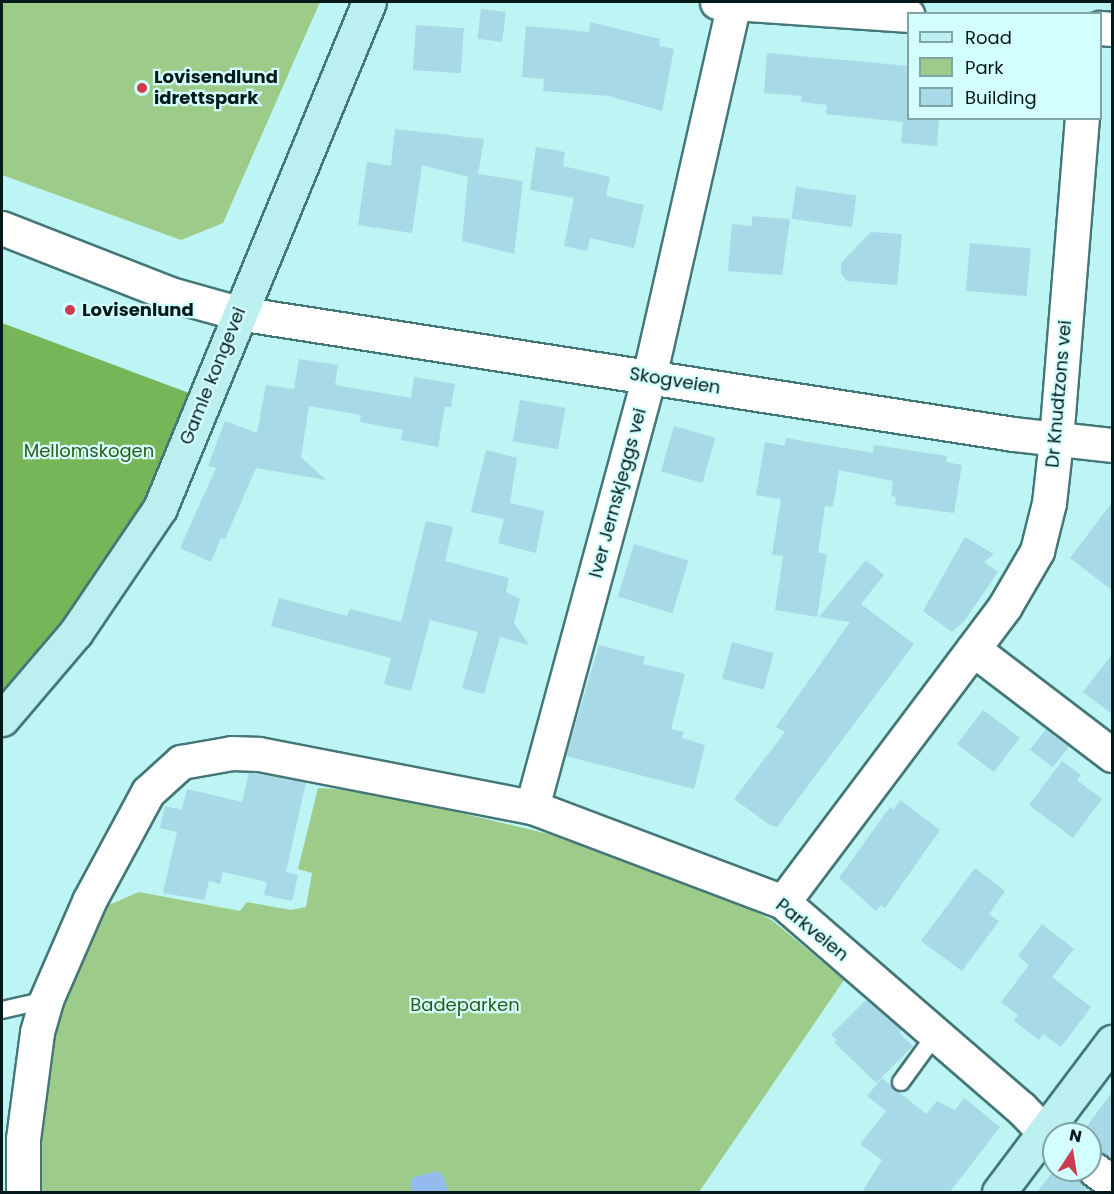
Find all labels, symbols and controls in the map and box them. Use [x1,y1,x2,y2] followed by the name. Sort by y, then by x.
[907,12,1102,120] legend
[965,25,1012,50] text: Road
[965,55,1004,80] text: Park
[154,67,278,110] place label: Lovisendlund idrettspark
[135,81,149,95] marker: Lovisendlund idrettspark
[965,85,1037,110] text: Building
[82,299,194,321] place label: Lovisenlund
[63,303,77,317] marker: Lovisenlund
[176,304,250,448] street label: Gamle kongevei
[1042,319,1076,469] street label: Dr Knudtzons vei
[628,363,722,399] street label: Skogveien
[585,406,651,580] street label: Iver Jernskjeggs vei
[24,440,154,462] park label: Mellomskogen
[771,894,853,966] street label: Parkveien
[410,994,520,1016] park label: Badeparken
[1042,1122,1102,1182] north arrow
[1067,1123,1084,1148] text: N

